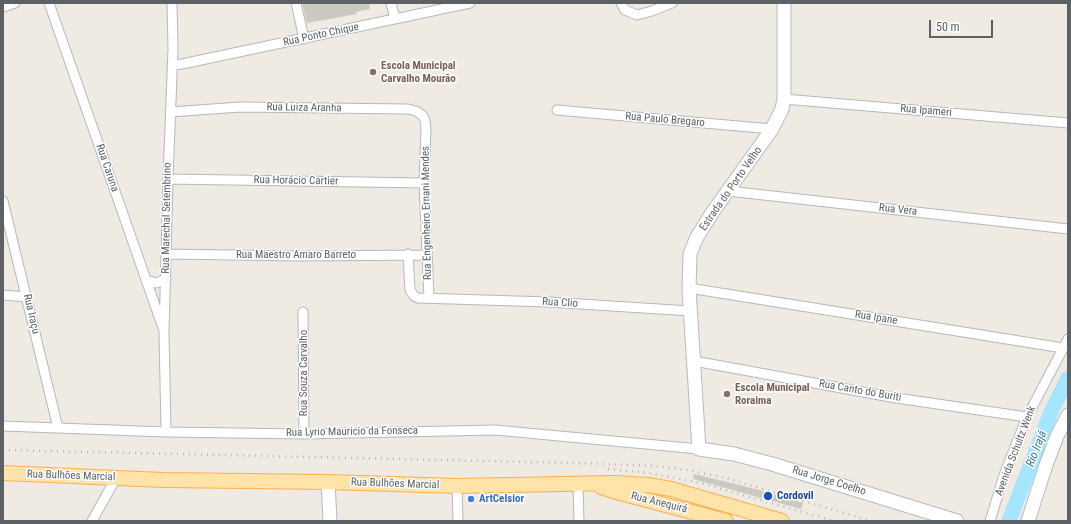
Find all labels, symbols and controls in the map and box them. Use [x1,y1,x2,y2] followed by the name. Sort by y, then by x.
[931,12,995,38] scale bar
[936,20,960,34] text: 50 m
[282,21,360,49] street label: Rua Ponto Chique
[381,59,456,85] place label: Escola Municipal Carvalho Mourão
[368,67,378,77] marker: Escola Municipal Carvalho Mourão
[266,101,342,115] street label: Rua Luiza Aranha
[900,102,952,120] street label: Rua Ipameri
[625,110,705,130] street label: Rua Paulo Bregaro
[93,142,121,194] street label: Rua Caruna
[697,144,765,234] street label: Estrada do Porto Velho
[419,146,435,280] street label: Rua Engenheiro Ernani Mendes
[159,162,175,274] street label: Rua Marechal Setembrino
[254,174,338,188] street label: Rua Horácio Cartier
[878,201,918,219] street label: Rua Vera
[236,248,356,262] street label: Rua Maestro Amaro Barreto
[20,293,42,335] street label: Rua Iraçu
[542,295,578,311] street label: Rua Clio
[854,308,898,328] street label: Rua Ipane
[297,330,311,416] street label: Rua Souza Carvalho
[818,377,902,405] street label: Rua Canto do Buriti
[735,381,810,407] place label: Escola Municipal Roraima
[722,389,732,399] marker: Escola Municipal Roraima
[993,404,1039,498] street label: Avenida Schultz Wenk
[286,424,418,440] street label: Rua Lyrio Mauricio da Fonseca
[1024,429,1050,469] water label: Rio Irajá
[791,464,867,498] street label: Rua Jorge Coelho
[27,468,115,484] street label: Rua Bulhões Marcial
[351,476,439,492] street label: Rua Bulhões Marcial
[777,489,814,503] place label: Cordovil
[629,490,689,516] street label: Rua Anequirá
[762,490,774,502] marker: Cordovil
[479,492,524,506] place label: ArtCelsior
[466,494,476,504] marker: ArtCelsior

